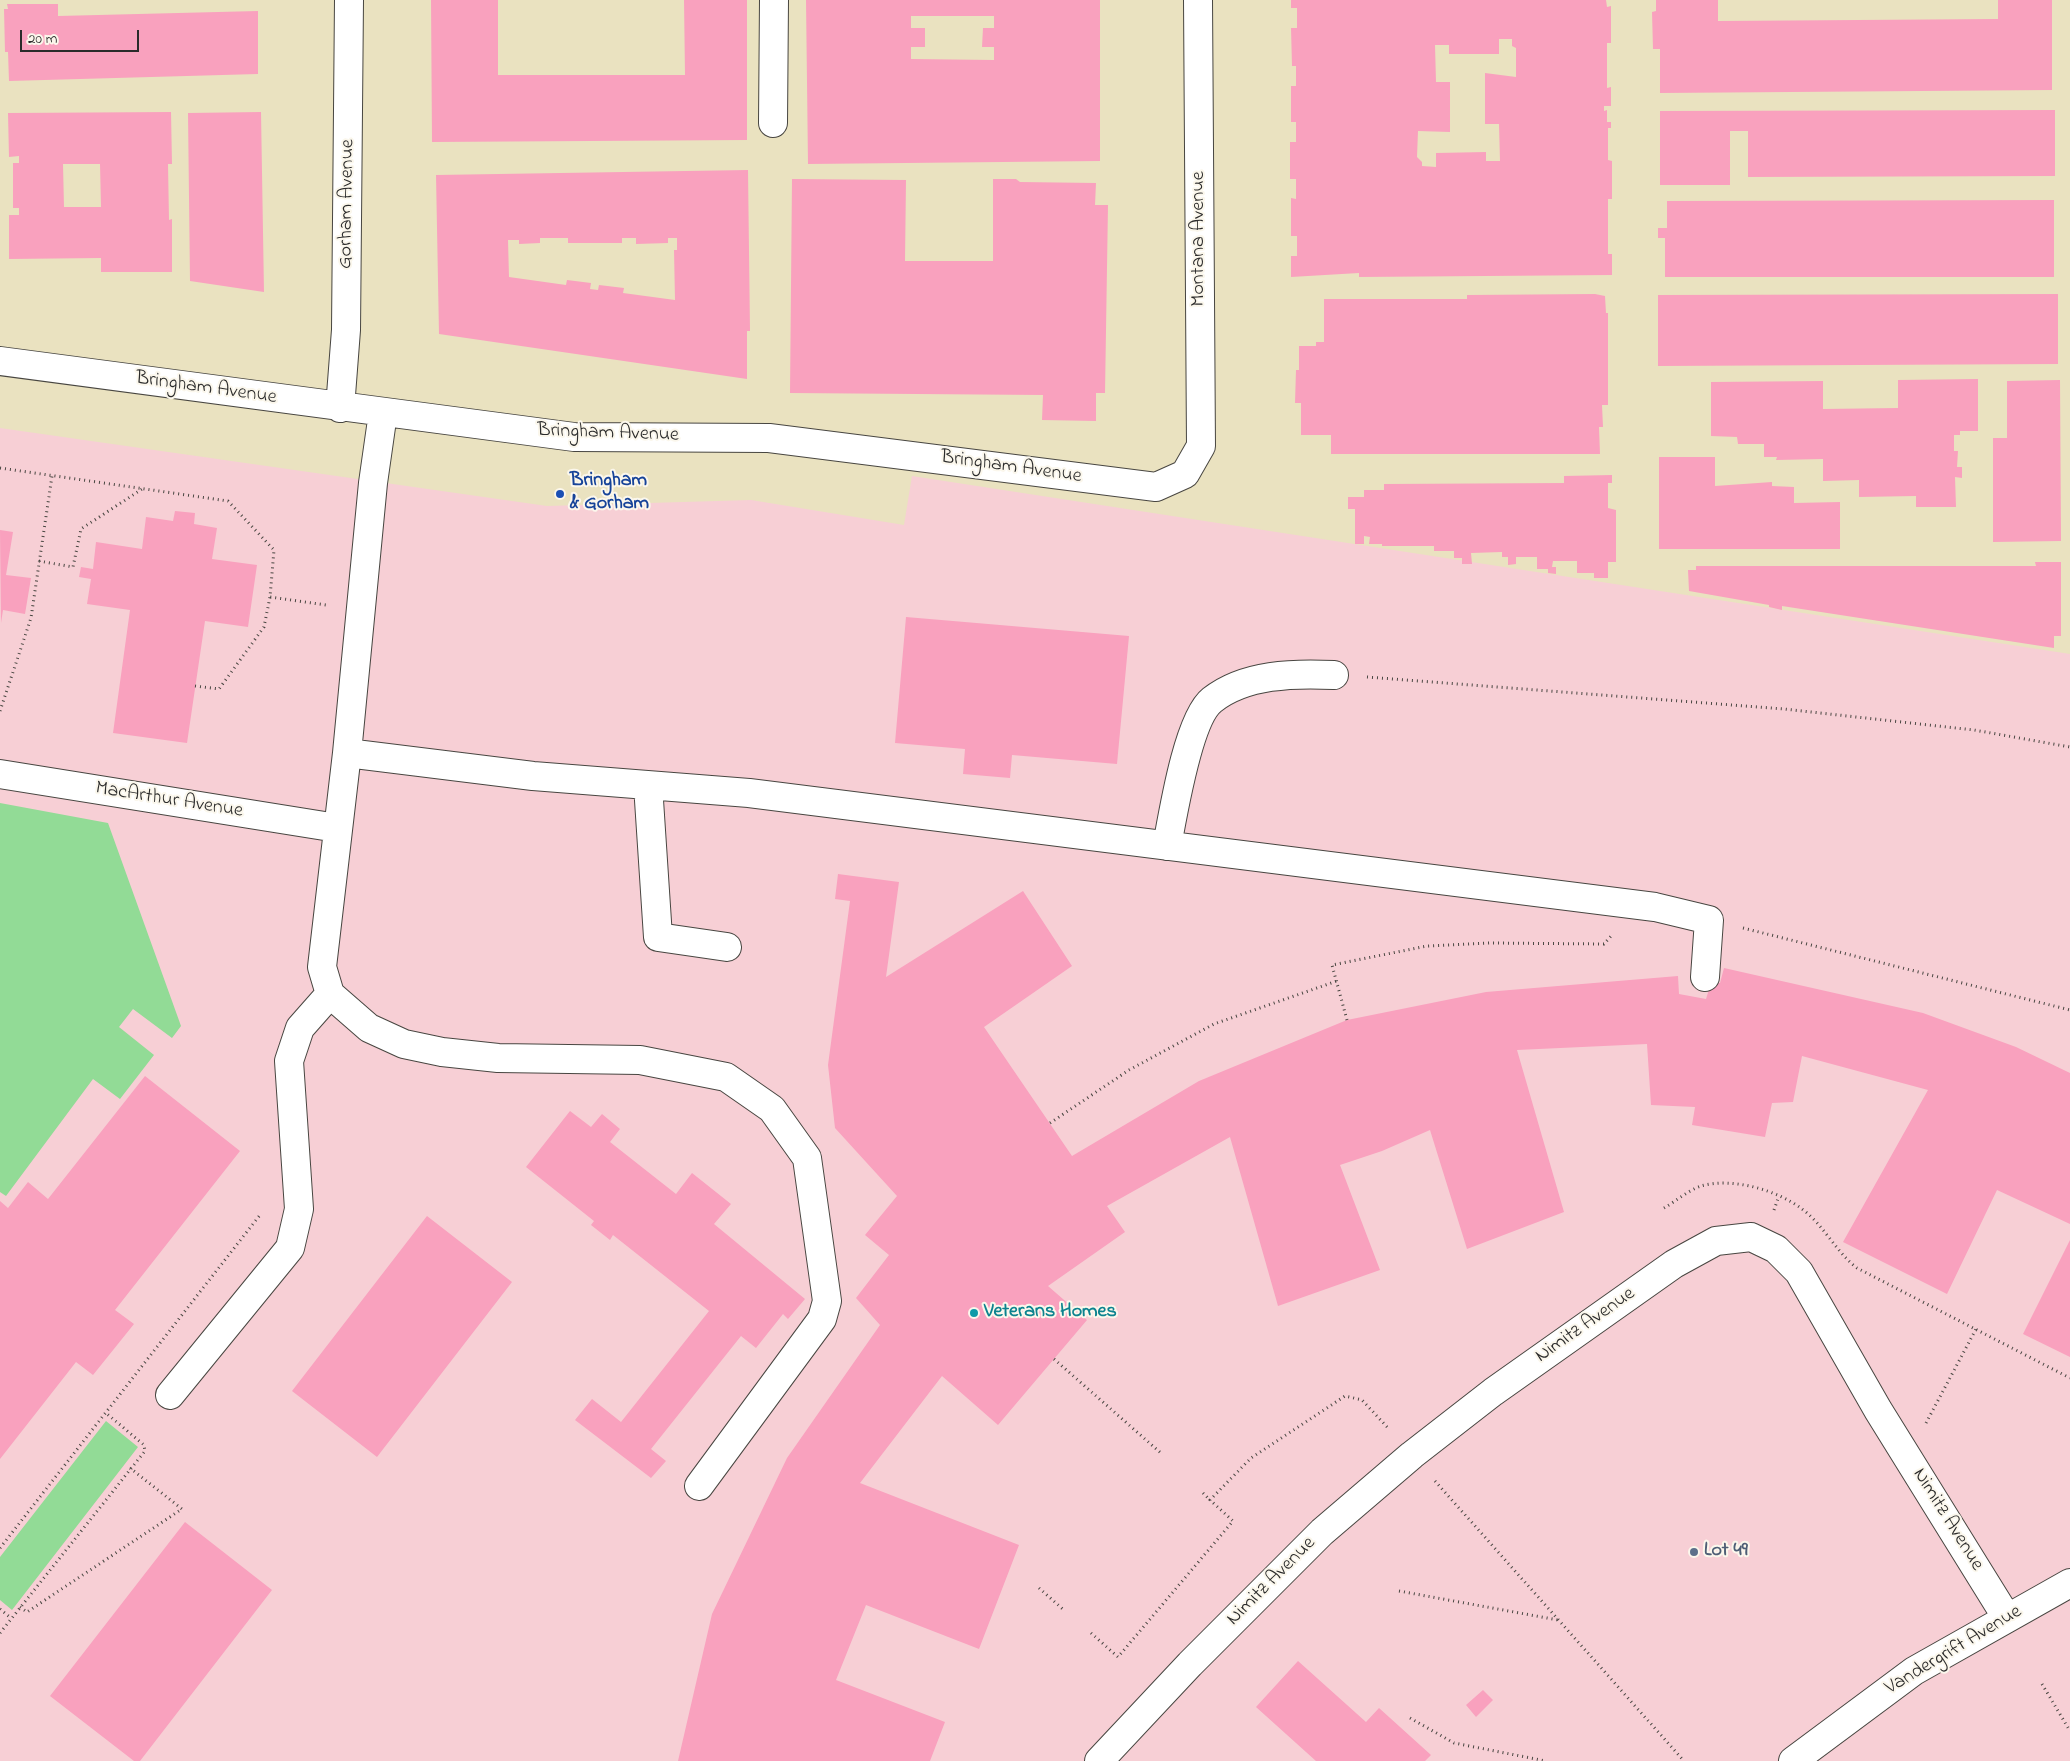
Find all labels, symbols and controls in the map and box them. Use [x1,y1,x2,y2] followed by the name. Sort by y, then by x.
[22,20,141,52] scale bar
[28,28,57,50] text: 20 m
[335,139,361,269] street label: Gorham Avenue
[1188,171,1212,307] street label: Montana Avenue
[134,367,278,411] street label: Bringham Avenue
[537,420,679,448] street label: Bringham Avenue
[939,446,1083,490] street label: Bringham Avenue
[570,470,649,517] place label: Bringham & Gorham
[554,488,566,500] marker: Bringham & Gorham
[94,777,244,825] street label: MacArthur Avenue
[1532,1283,1640,1369] street label: Nimitz Avenue
[984,1301,1117,1325] place label: Veterans Homes
[968,1307,980,1319] marker: Veterans Homes
[1906,1464,1988,1576] street label: Nimitz Avenue
[1222,1532,1322,1632] street label: Nimitz Avenue
[1704,1540,1748,1564] place label: Lot 49
[1688,1546,1700,1558] marker: Lot 49
[1881,1601,2027,1701] street label: Vandergrift Avenue

